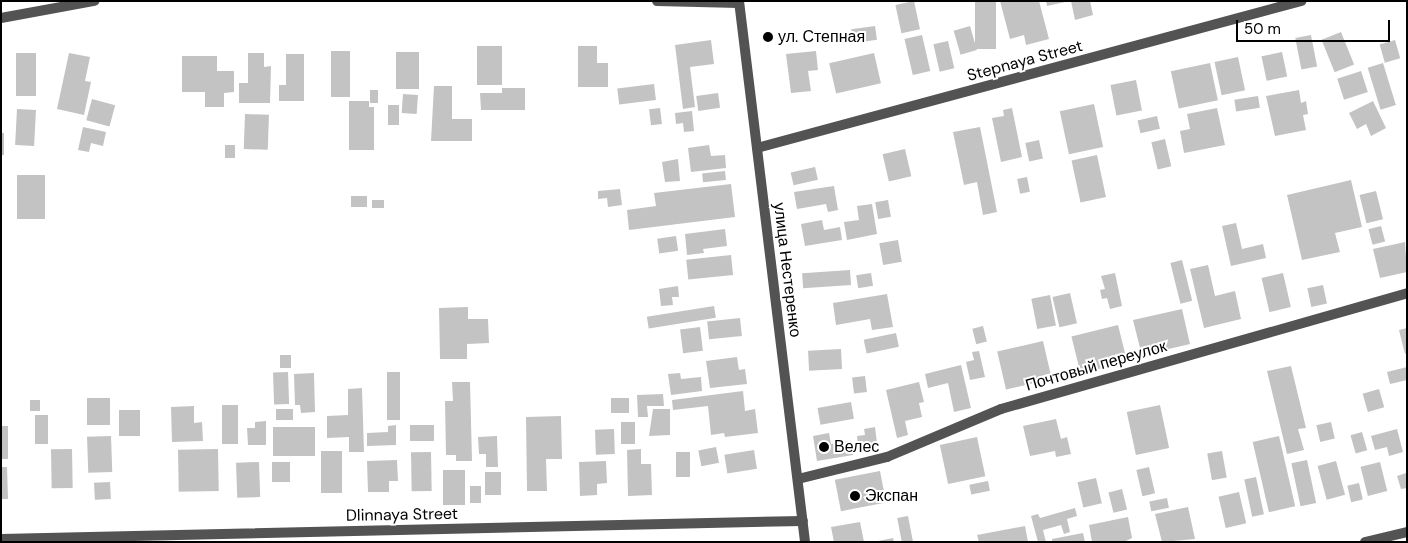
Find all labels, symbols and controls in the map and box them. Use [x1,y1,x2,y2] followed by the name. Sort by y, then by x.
[1238,10,1392,42] scale bar
[1244,19,1281,39] text: 50 m
[778,27,865,47] place label: ул. Степная
[762,31,774,43] marker: ул. Степная
[965,36,1085,86] street label: Stepnaya Street
[769,202,805,338] street label: улица Нестеренко
[1023,337,1169,395] street label: Почтовый переулок
[834,437,879,457] place label: Велес
[818,441,830,453] marker: Велес
[865,486,918,506] place label: Экспан
[849,490,861,502] marker: Экспан
[346,504,458,526] street label: Dlinnaya Street

